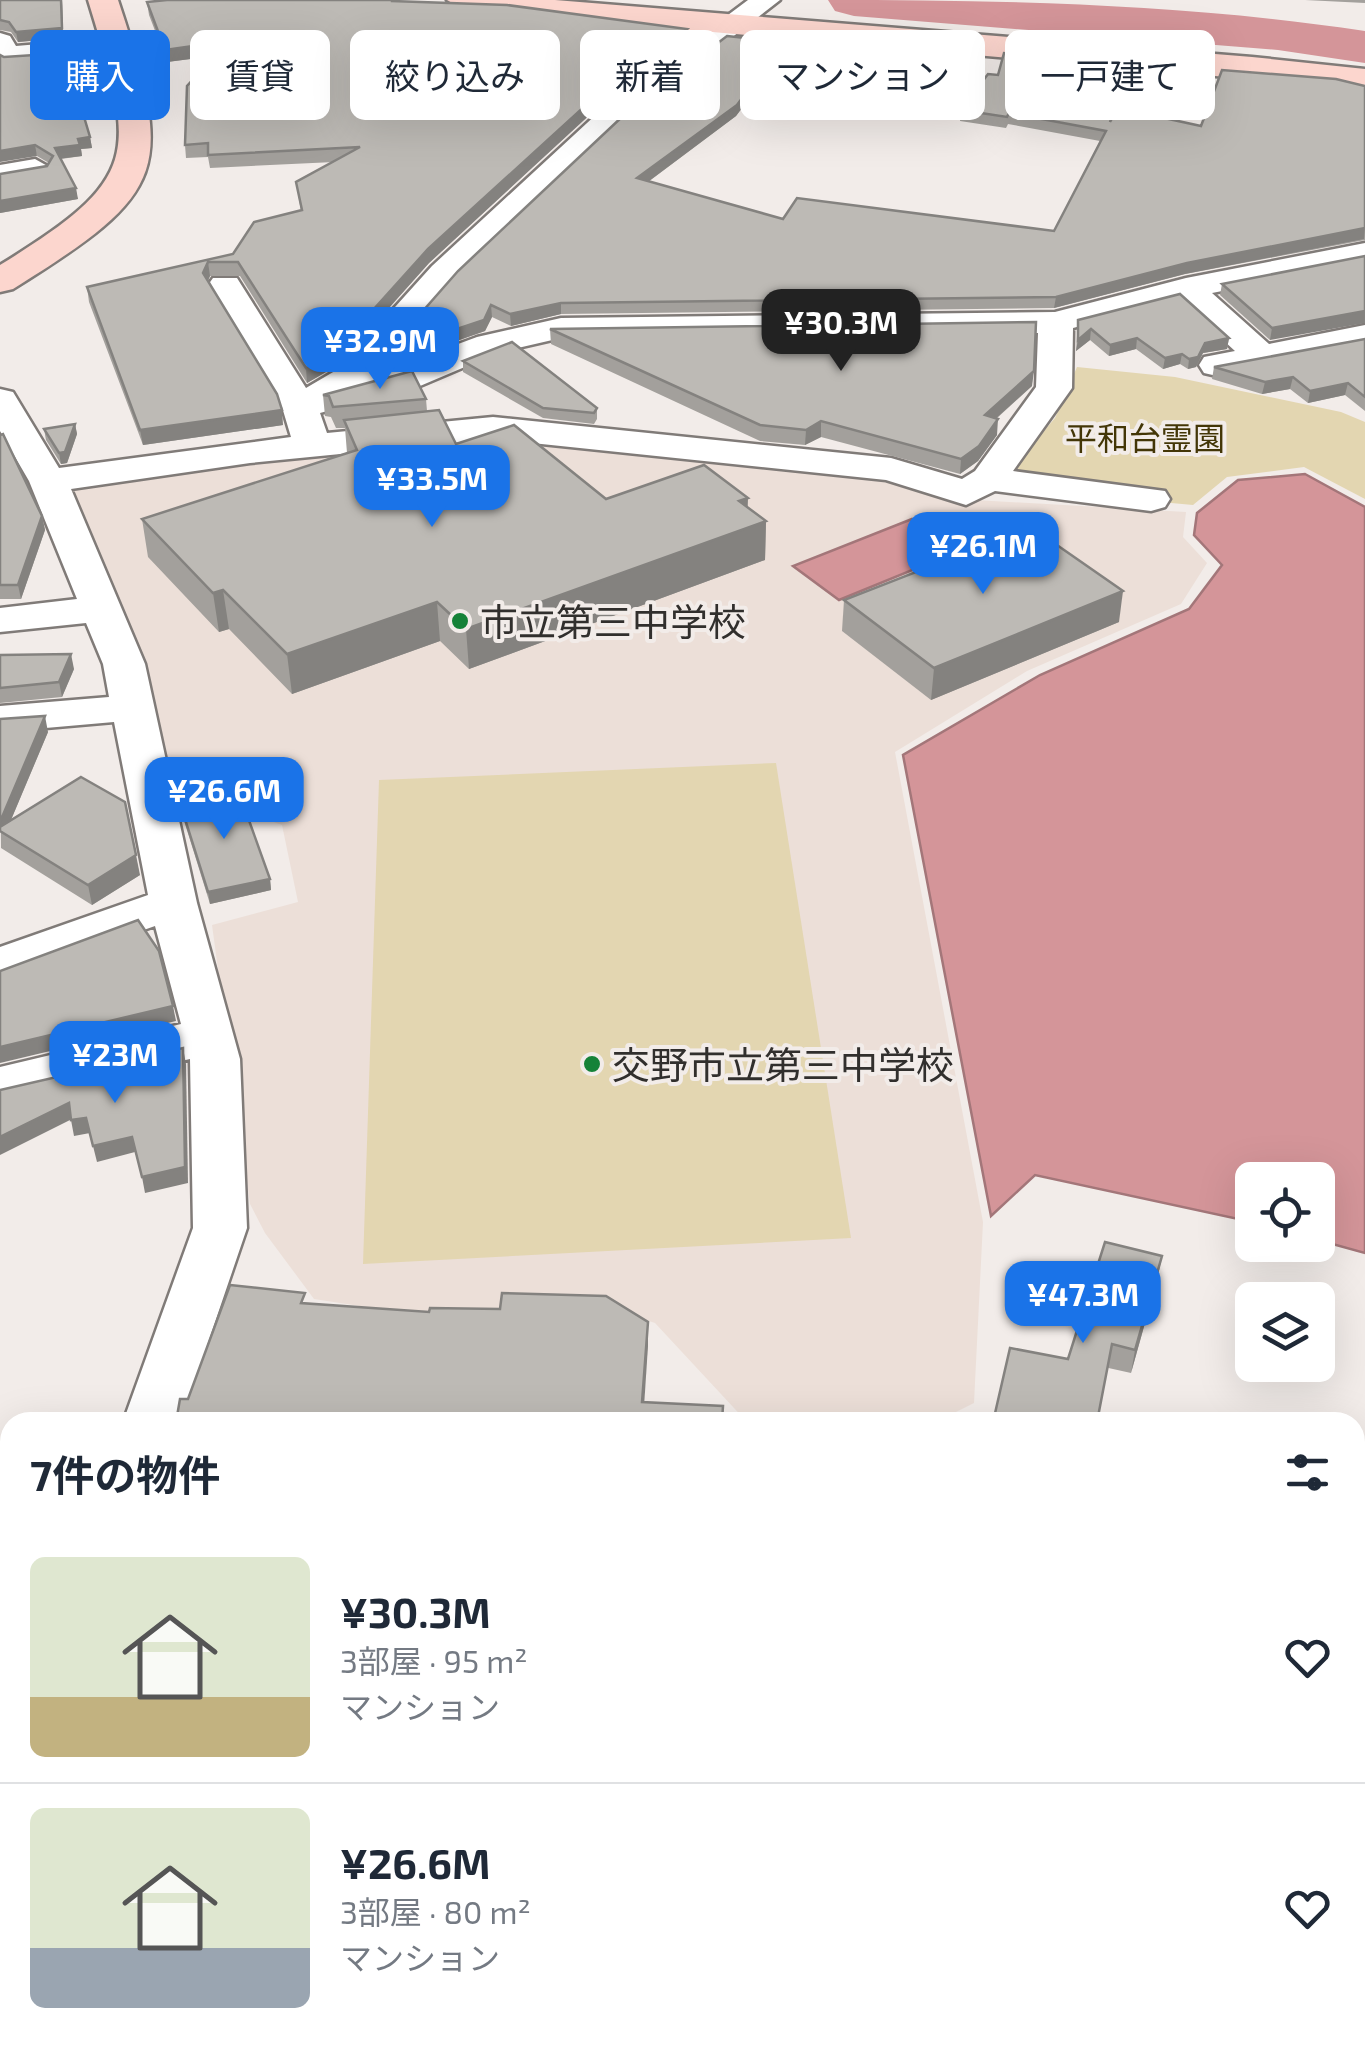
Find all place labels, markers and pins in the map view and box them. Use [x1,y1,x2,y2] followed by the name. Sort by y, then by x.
[760,289,922,374] pin: ¥30.3M
[299,307,461,392] pin: ¥32.9M
[351,445,513,530] pin: ¥33.5M
[902,512,1064,597] pin: ¥26.1M
[480,598,746,644] place label: 市立第三中学校
[449,610,471,632] marker: 市立第三中学校
[143,757,305,842] pin: ¥26.6M
[56,1021,174,1106] pin: ¥23M
[612,1041,954,1087] place label: 交野市立第三中学校
[581,1053,603,1075] marker: 交野市立第三中学校
[1002,1261,1164,1346] pin: ¥47.3M

